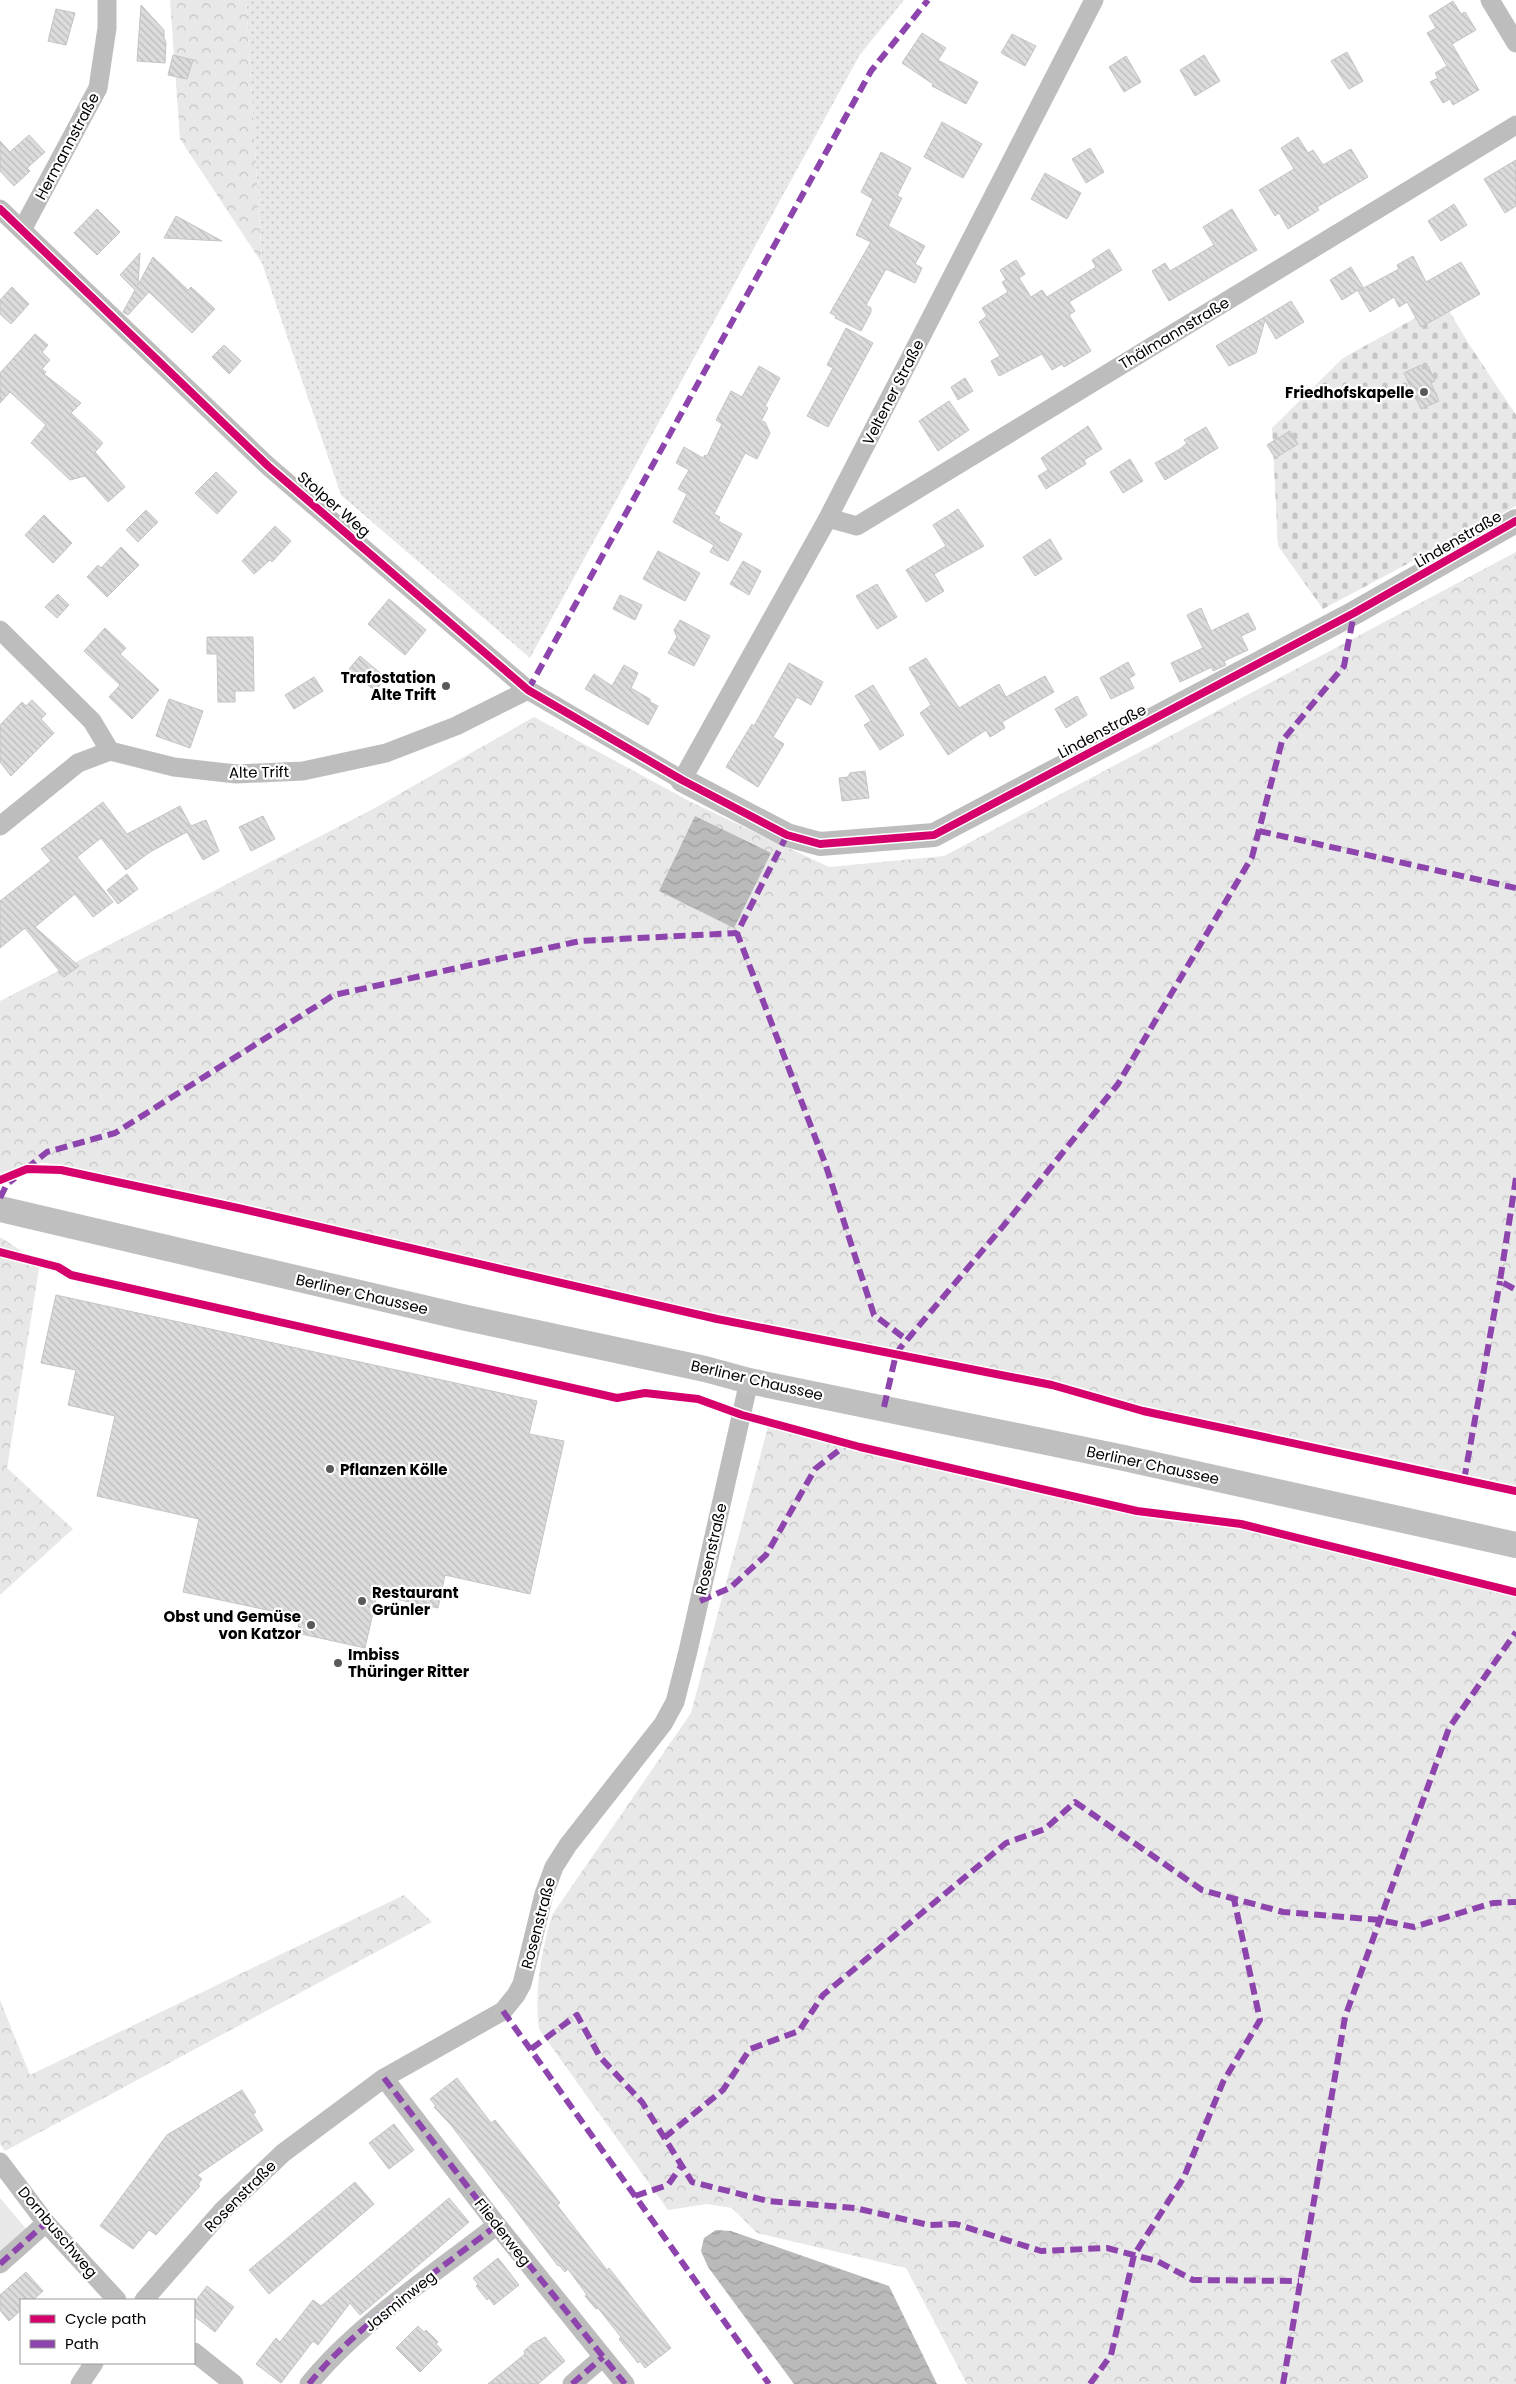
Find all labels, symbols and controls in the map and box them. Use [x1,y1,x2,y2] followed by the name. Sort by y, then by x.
[30,89,104,203] street label: Hermannstraße
[1115,292,1233,374] street label: Thälmannstraße
[857,336,929,448] street label: Veltener Straße
[1285,382,1414,403] place label: Friedhofskapelle
[1418,386,1430,398] marker: Friedhofskapelle
[293,466,375,542] street label: Stolper Weg
[1411,506,1505,572] street label: Lindenstraße
[341,667,436,705] place label: Trafostation Alte Trift
[440,680,452,692] marker: Trafostation Alte Trift
[1054,699,1150,763] street label: Lindenstraße
[229,761,289,783] street label: Alte Trift
[294,1269,430,1319] street label: Berliner Chaussee
[689,1355,825,1405] street label: Berliner Chaussee
[1085,1441,1221,1489] street label: Berliner Chaussee
[340,1459,448,1480] place label: Pflanzen Kölle
[324,1463,336,1475] marker: Pflanzen Kölle
[690,1501,732,1597] street label: Rosenstraße
[372,1582,459,1620] place label: Restaurant Grünler
[356,1595,368,1607] marker: Restaurant Grünler
[164,1606,302,1644] place label: Obst und Gemüse von Katzor
[305,1619,317,1631] marker: Obst und Gemüse von Katzor
[348,1644,470,1682] place label: Imbiss Thüringer Ritter
[332,1657,344,1669] marker: Imbiss Thüringer Ritter
[516,1875,560,1971] street label: Rosenstraße
[199,2155,281,2237] street label: Rosenstraße
[14,2182,102,2282] street label: Dornbuschweg
[470,2194,536,2270] street label: Fliederweg
[360,2266,440,2336] street label: Jasminweg
[20,2299,195,2364] legend
[65,2308,146,2329] text: Cycle path
[65,2333,99,2354] text: Path

